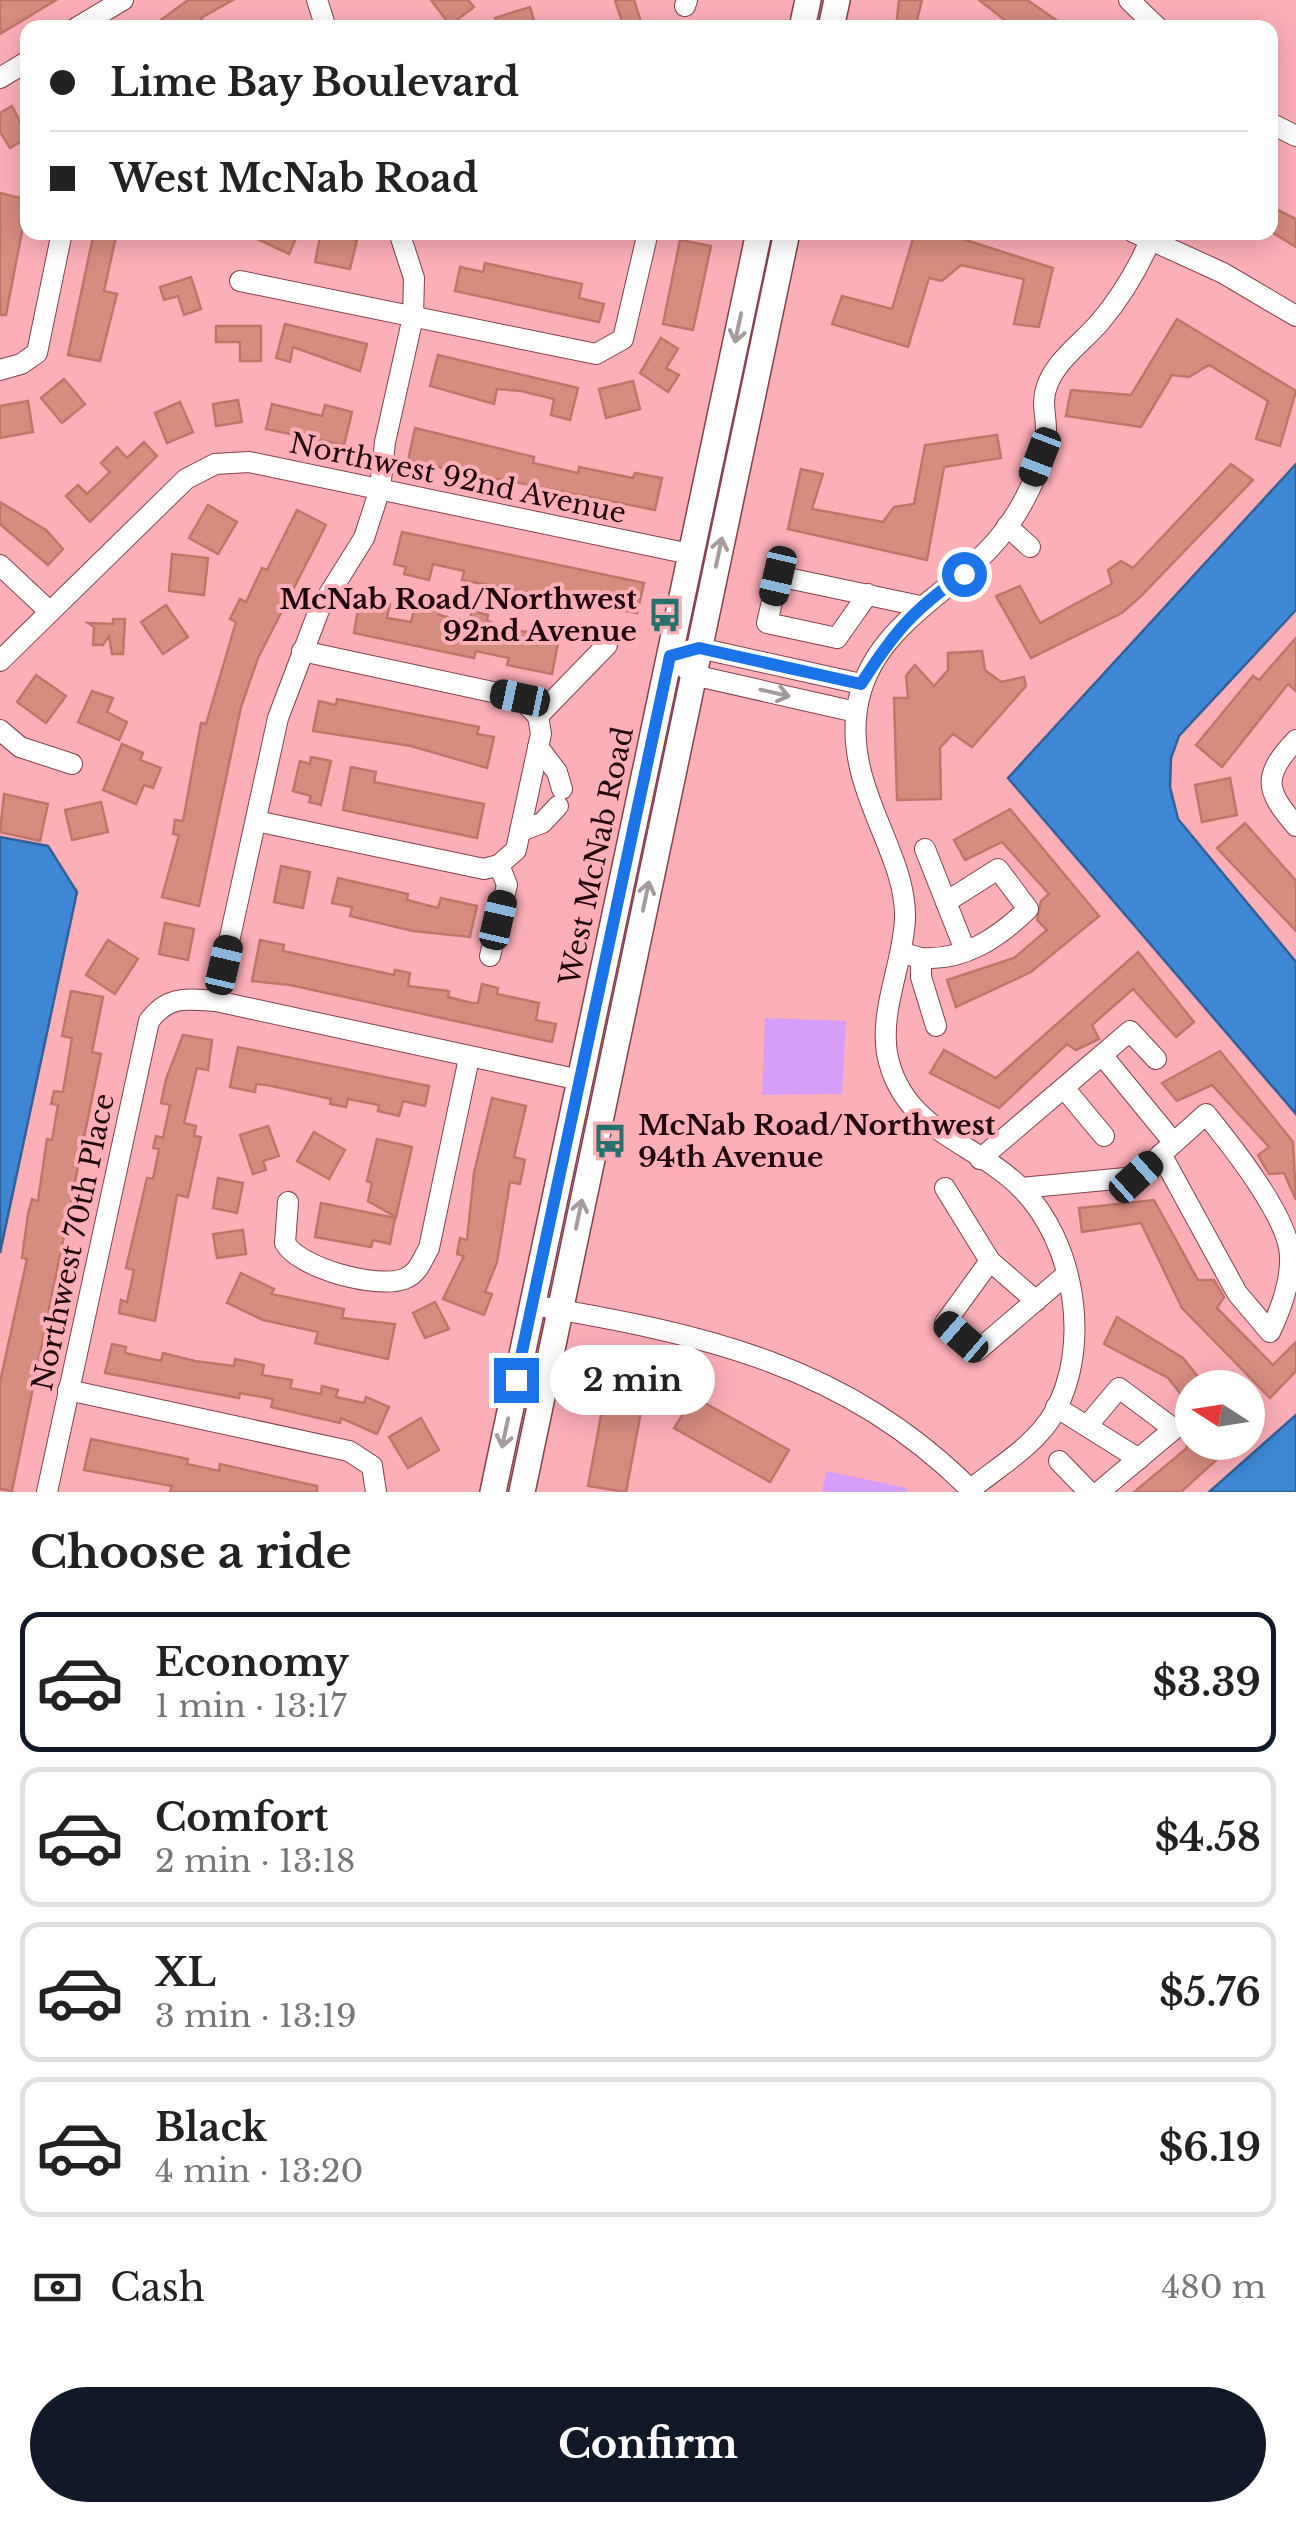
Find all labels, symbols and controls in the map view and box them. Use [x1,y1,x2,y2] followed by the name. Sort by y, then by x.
[110,59,519,106] text: Lime Bay Boulevard
[110,155,478,202] text: West McNab Road
[728,311,747,343] one-way arrow
[1015,424,1065,490] car
[286,426,629,531] street label: Northwest 92nd Avenue
[711,537,730,569] one-way arrow
[757,543,799,609] car
[942,552,987,597] route start
[280,582,637,649] place label: McNab Road/Northwest 92nd Avenue
[646,596,684,634] bus stop icon: McNab Road/Northwest 92nd Avenue
[488,677,552,719] car
[758,685,790,703] one-way arrow
[552,723,641,990] street label: West McNab Road
[638,881,657,913] one-way arrow
[477,887,519,953] car
[203,932,245,998] car
[25,1090,122,1394] street label: Northwest 70th Place
[638,1108,996,1175] place label: McNab Road/Northwest 94th Avenue
[591,1122,629,1160] bus stop icon: McNab Road/Northwest 94th Avenue
[1104,1146,1168,1208] car
[571,1199,589,1231] one-way arrow
[929,1306,993,1368] car
[551,1345,716,1415] callout: 2 min
[494,1358,539,1403] route end
[583,1360,682,1400] text: 2 min
[1175,1370,1265,1460] north arrow
[1175,1370,1265,1460] map controls
[495,1416,514,1448] one-way arrow
[30,1524,352,1580] text: Choose a ride
[35,1637,125,1727] icon: car
[155,1639,349,1686] text: Economy
[1153,1659,1261,1706] text: $3.39
[155,1686,347,1726] text: 1 min · 13:17
[35,1792,125,1882] icon: car
[155,1794,328,1841] text: Comfort
[1155,1814,1261,1861] text: $4.58
[155,1841,355,1881] text: 2 min · 13:18
[35,1947,125,2037] icon: car
[155,1949,216,1996] text: XL
[1159,1969,1261,2016] text: $5.76
[155,1996,357,2036] text: 3 min · 13:19
[35,2102,125,2192] icon: car
[155,2104,267,2151] text: Black
[1159,2124,1261,2171] text: $6.19
[155,2151,363,2191] text: 4 min · 13:20
[30,2260,85,2315] icon: cash
[110,2264,205,2311] text: Cash
[1162,2267,1266,2307] text: 480 m
[30,2387,1266,2502] button: Confirm

